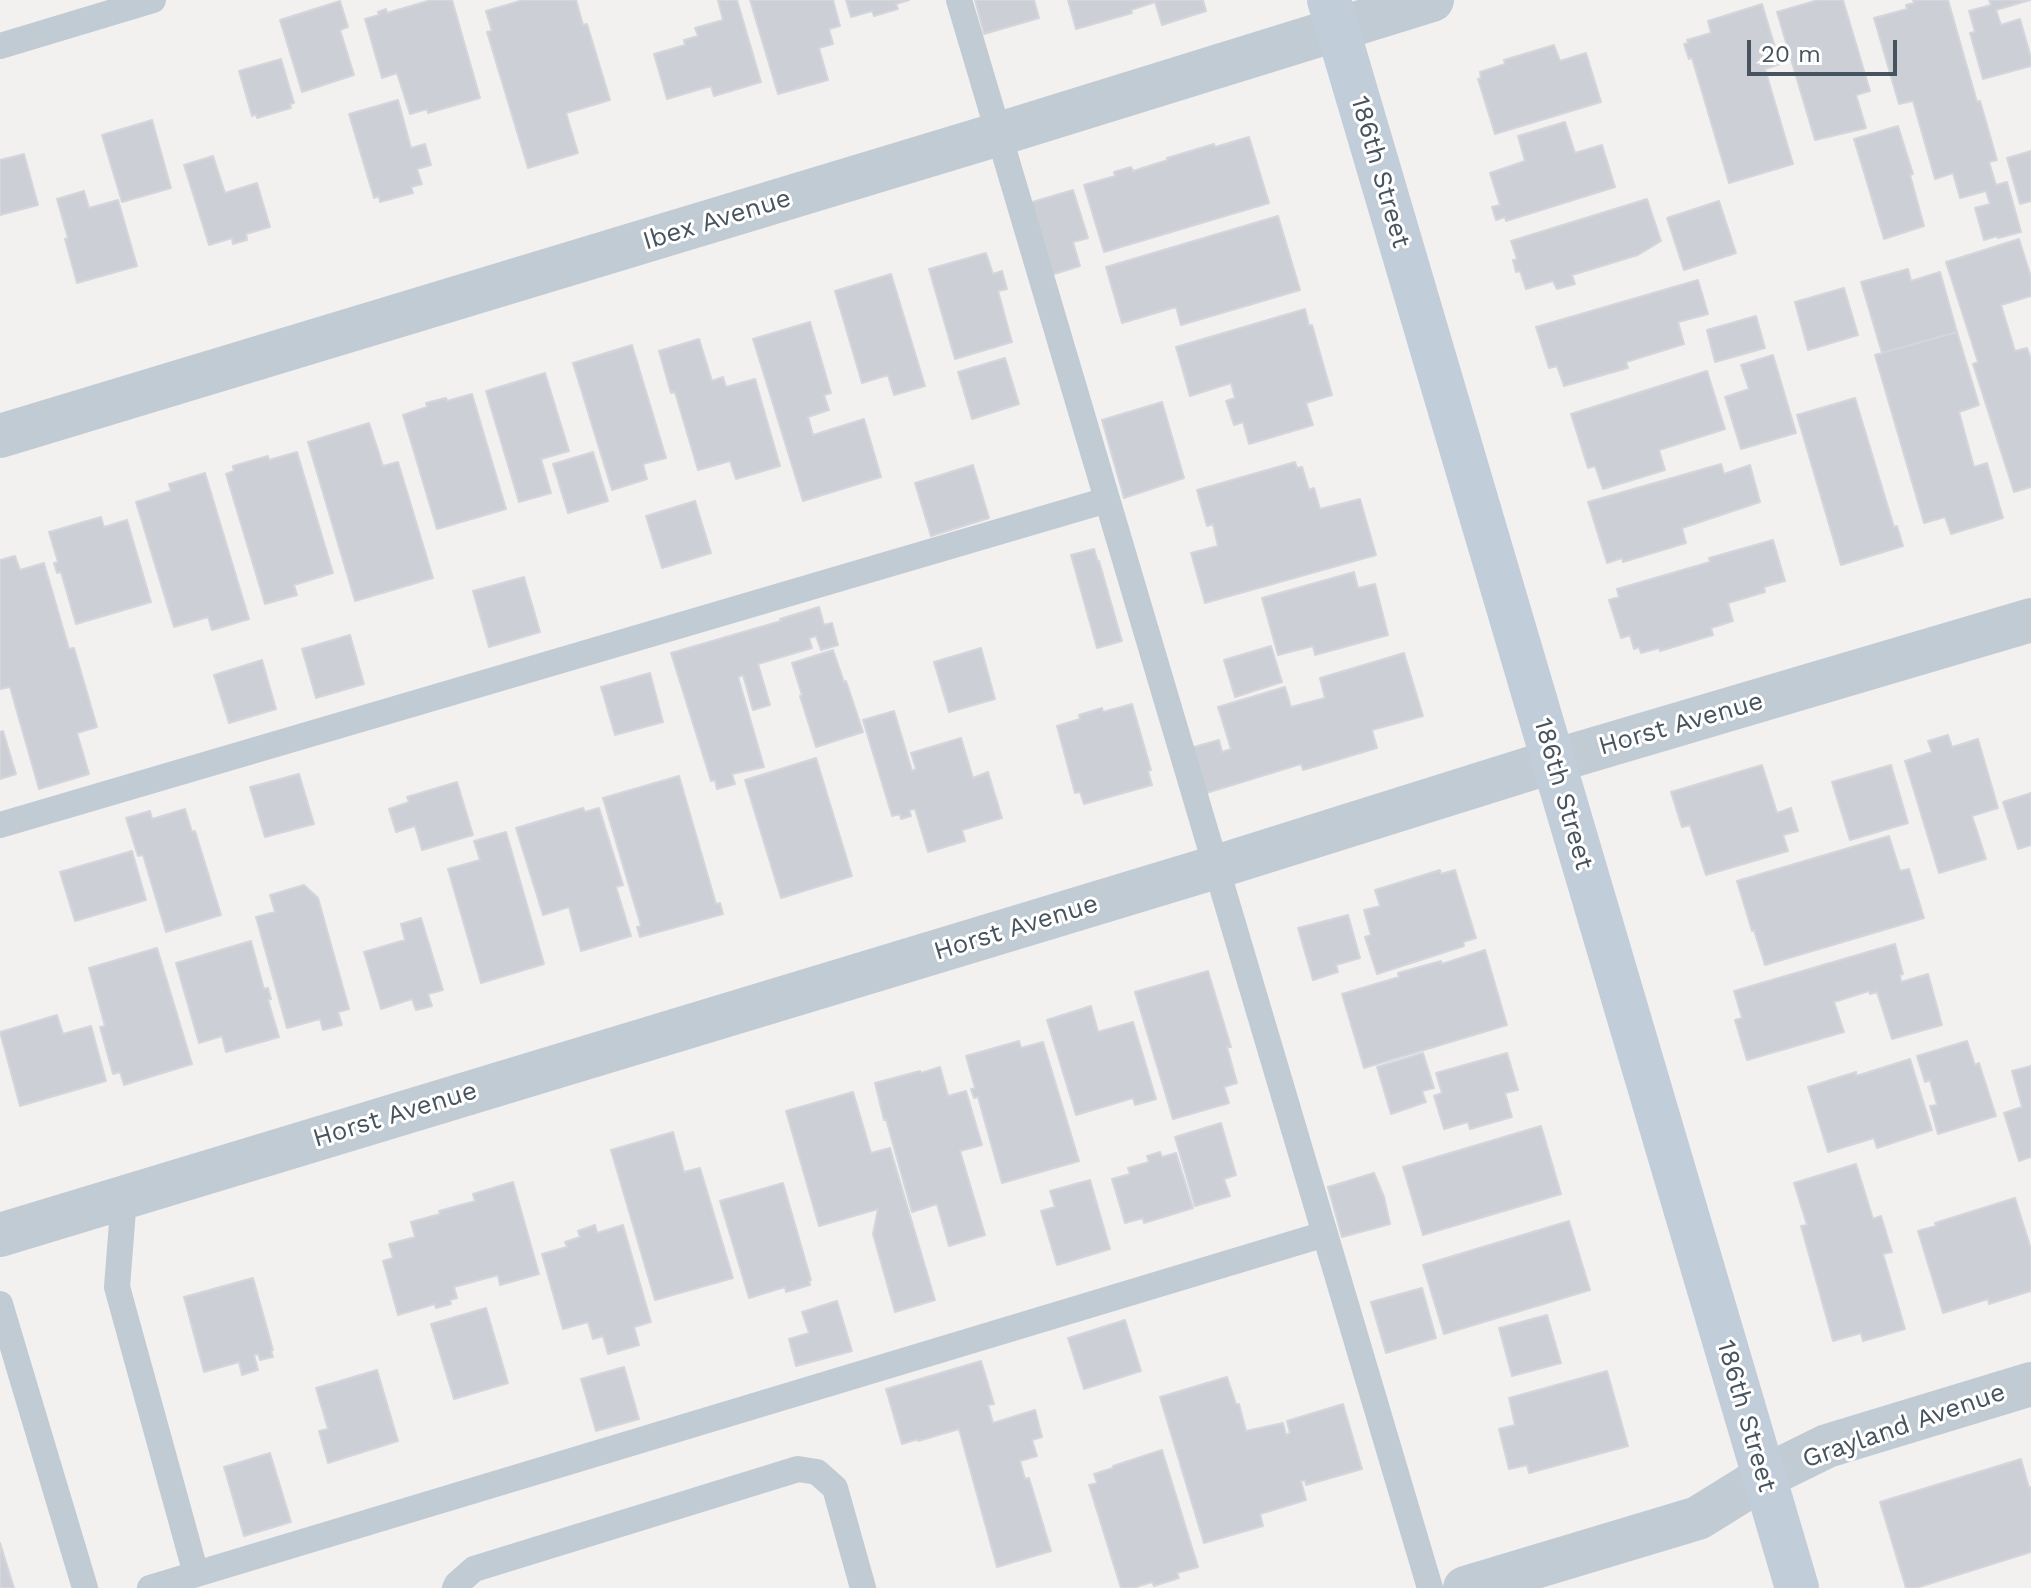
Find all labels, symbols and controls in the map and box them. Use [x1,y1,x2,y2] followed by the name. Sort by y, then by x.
[1751,24,1901,74] scale bar
[1761,40,1821,68] text: 20 m
[1343,93,1417,251] street label: 186th Street
[639,183,795,257] street label: Ibex Avenue
[1595,686,1767,762] street label: Horst Avenue
[1526,715,1600,873] street label: 186th Street
[930,888,1102,968] street label: Horst Avenue
[309,1075,481,1155] street label: Horst Avenue
[1709,1337,1783,1495] street label: 186th Street
[1799,1377,2009,1475] street label: Grayland Avenue

